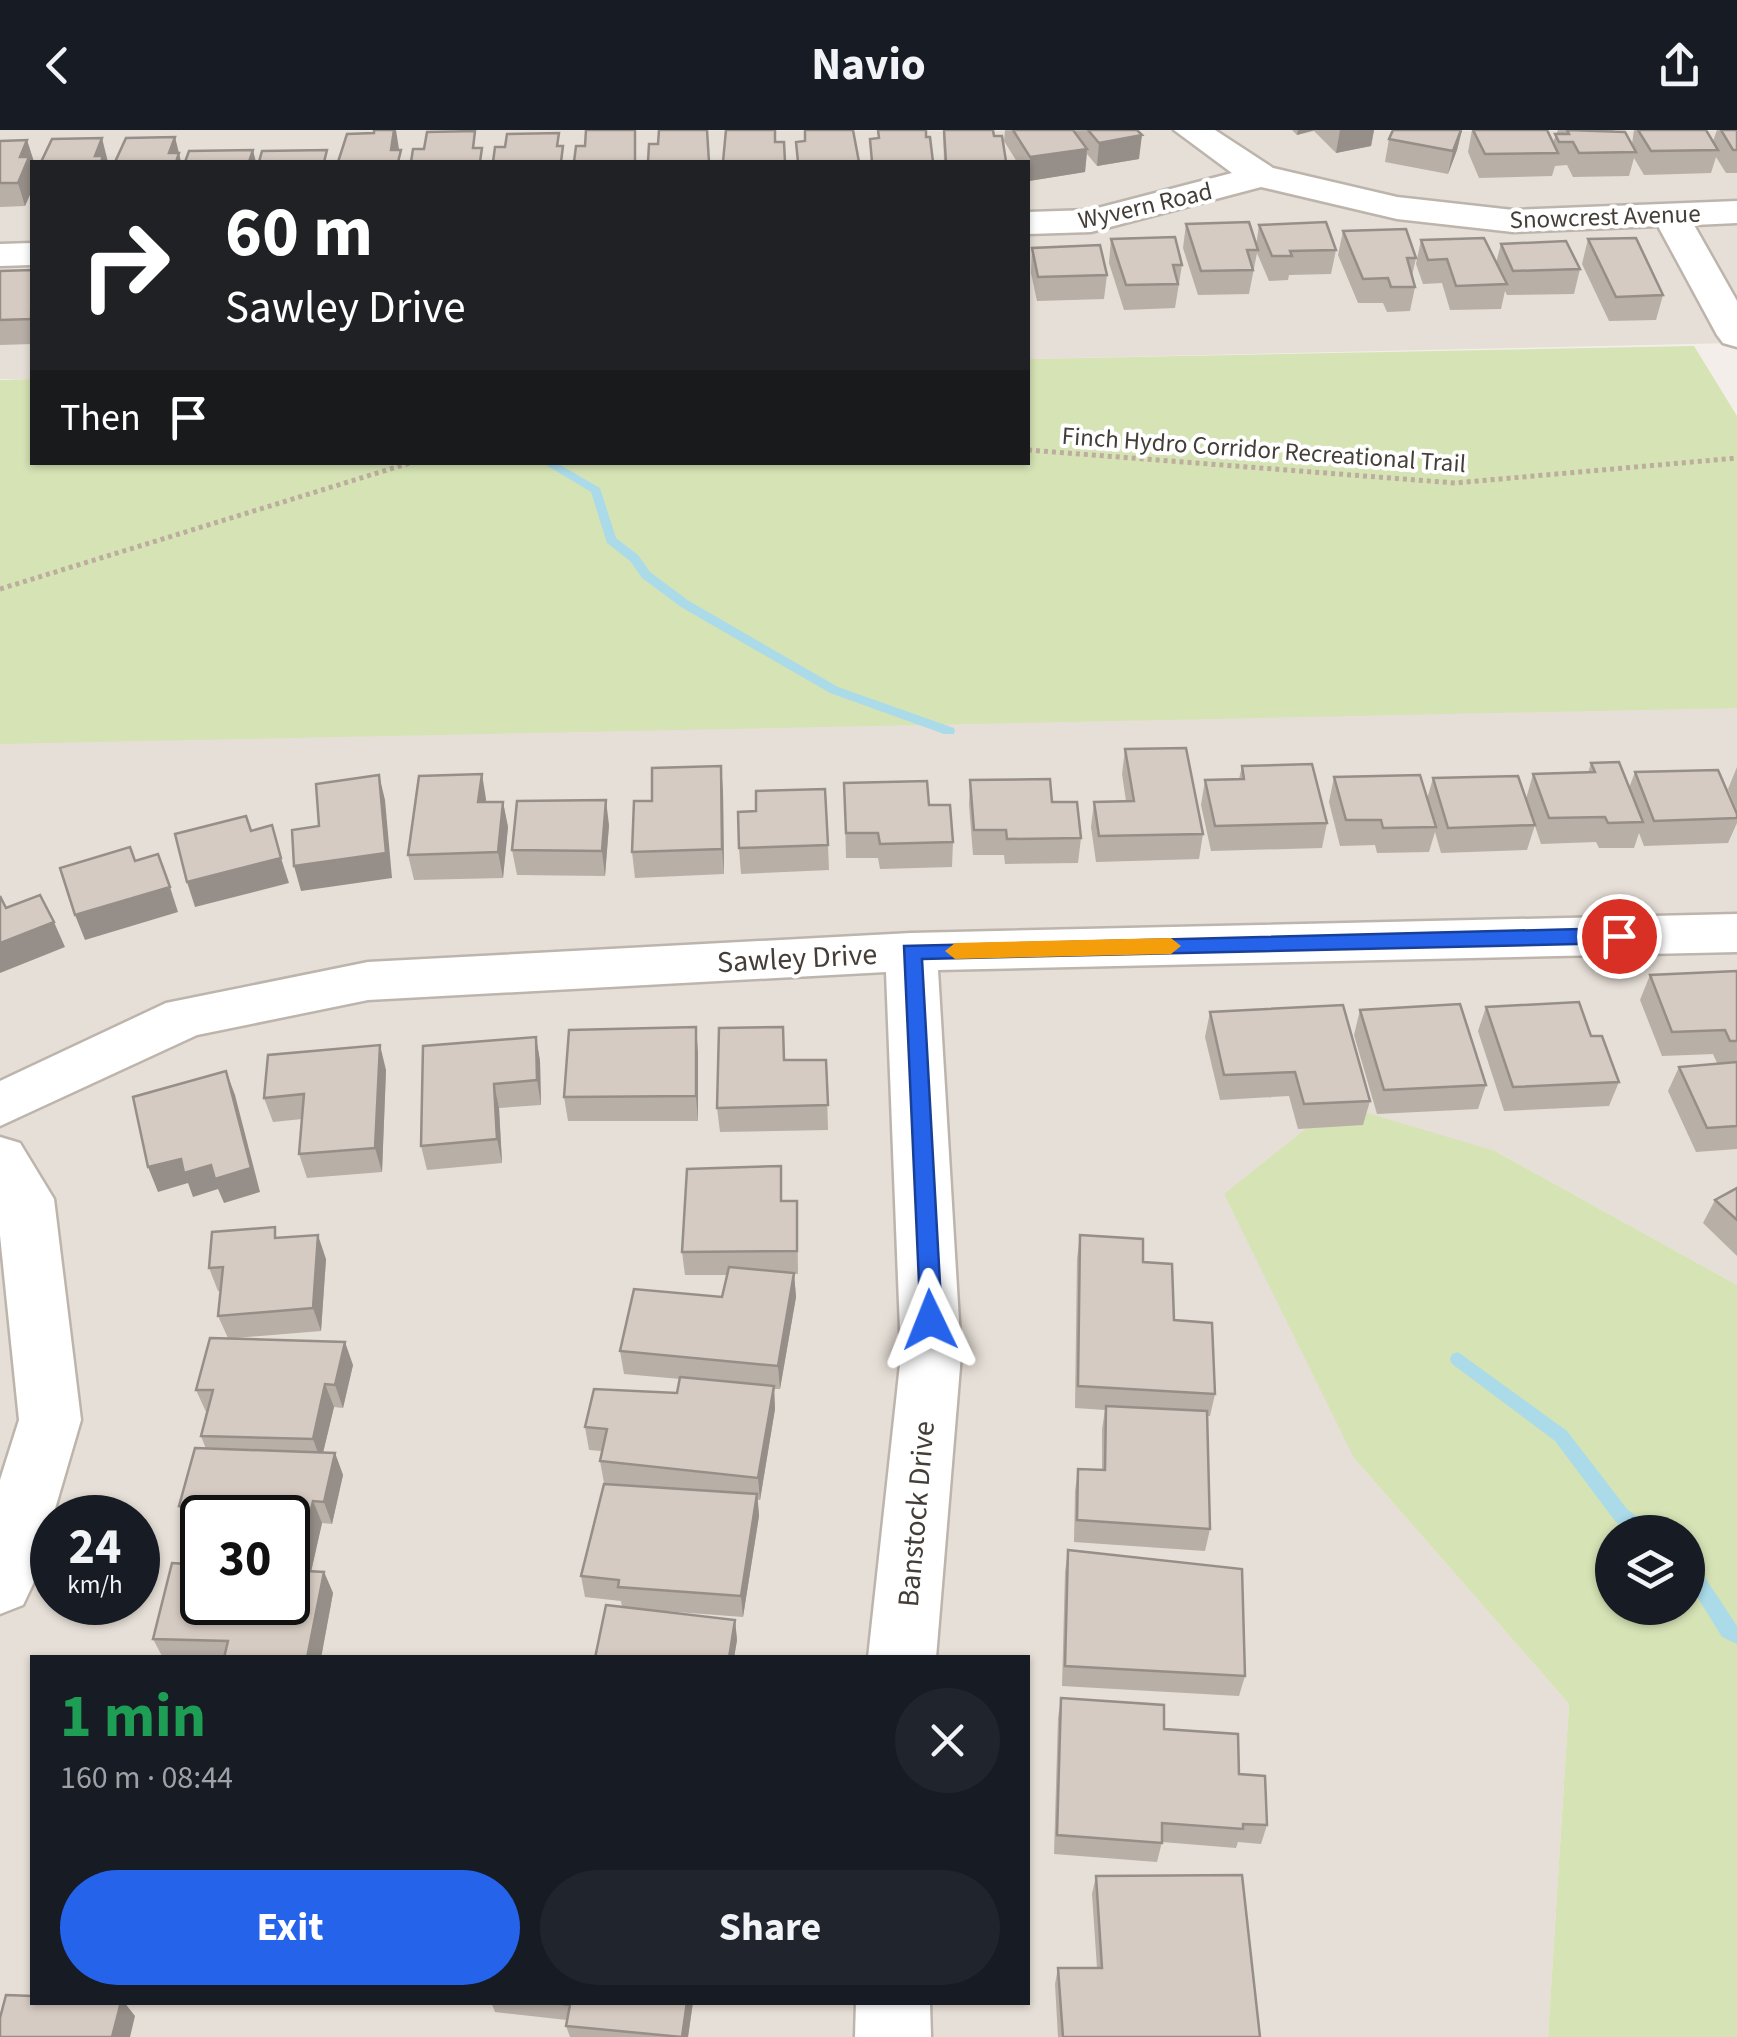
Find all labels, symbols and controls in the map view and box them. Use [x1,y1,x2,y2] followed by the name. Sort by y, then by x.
[811,33,926,97] text: Navio
[30,38,85,93] icon: back
[1652,38,1707,93] icon: share
[1075,173,1216,239] street label: Wyvern Road
[225,183,373,283] text: 60 m
[1509,196,1701,238] street label: Snowcrest Avenue
[60,200,190,330] icon: right
[225,276,466,340] text: Sawley Drive
[161,390,216,445] icon: arrive
[60,391,141,445] text: Then
[1061,418,1467,482] street label: Finch Hydro Corridor Recreational Trail
[1577,894,1662,979] pin
[1592,909,1647,964] icon: arrive
[716,933,878,984] street label: Sawley Drive
[878,1268,982,1372] position arrow
[887,1419,946,1609] street label: Banstock Drive
[180,1495,310,1625] speed limit sign: 30
[69,1512,121,1583] text: 24
[1595,1515,1705,1625] map controls
[1595,1515,1705,1625] button: layers
[67,1567,123,1603] text: km/h
[60,1675,206,1760] text: 1 min
[895,1688,1000,1793] button: close
[60,1755,233,1801] text: 160 m · 08:44
[60,1870,520,1985] button: Exit
[540,1870,1000,1985] button: Share

